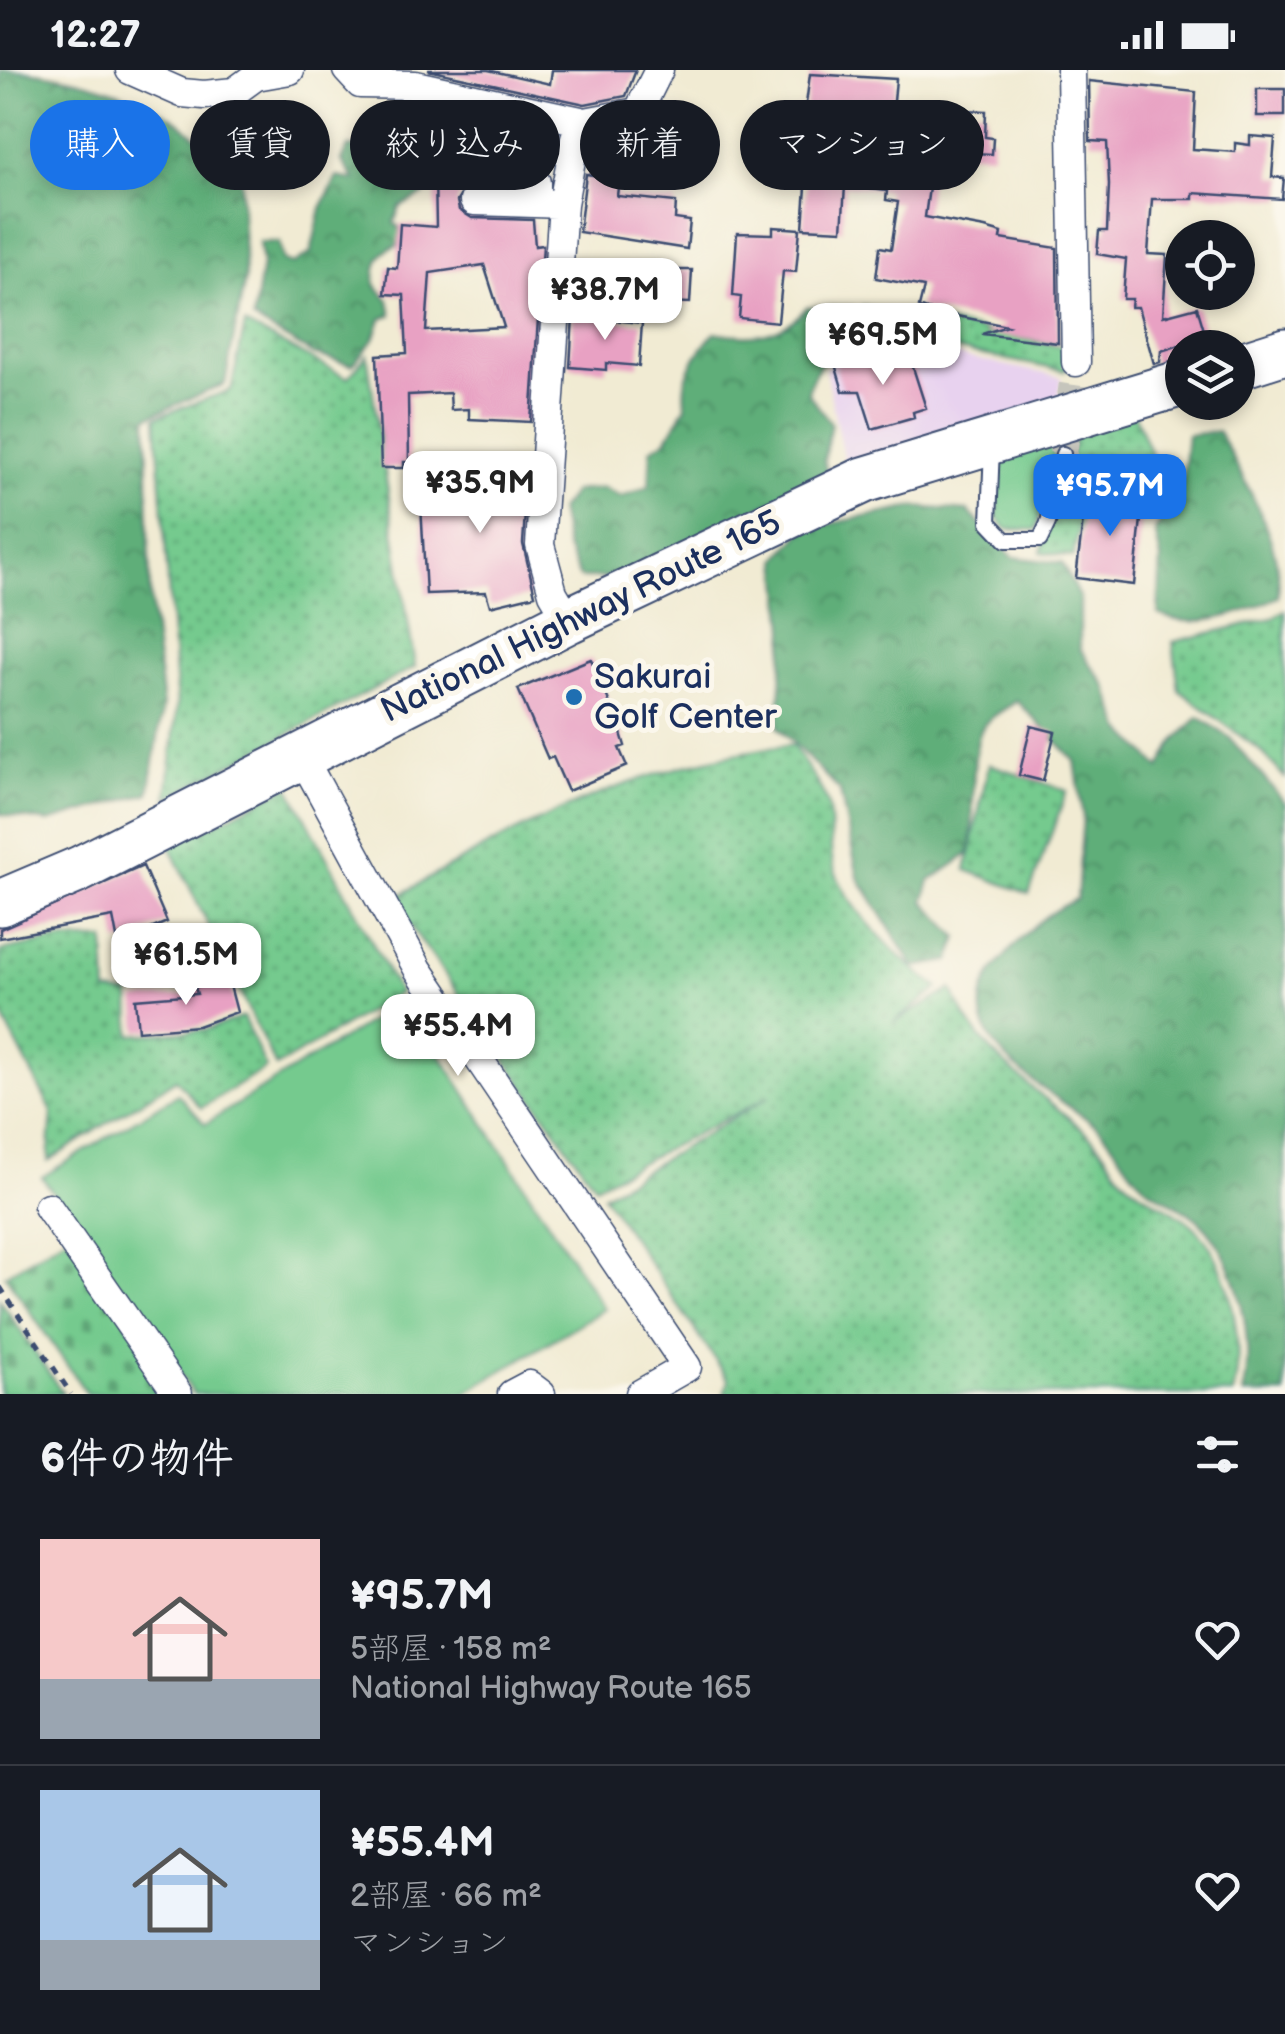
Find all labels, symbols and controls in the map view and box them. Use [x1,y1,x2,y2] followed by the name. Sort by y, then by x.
[50,13,141,58] text: 12:27
[30,100,170,190] chip: 購入
[190,100,330,190] chip: 賃貸
[350,100,560,190] chip: 絞り込み
[580,100,720,190] chip: 新着
[740,100,984,190] chip: マンション
[1165,220,1255,420] map controls
[1165,220,1255,310] button: locate
[524,258,686,343] pin: ¥38.7M
[550,271,660,310] text: ¥38.7M
[802,303,964,388] pin: ¥69.5M
[828,316,938,355] text: ¥69.5M
[1165,330,1255,420] button: layers
[399,451,561,536] pin: ¥35.9M
[1029,454,1191,539] pin: ¥95.7M
[425,464,535,503] text: ¥35.9M
[1055,467,1165,506] text: ¥95.7M
[374,501,788,733] street label: National Highway Route 165
[594,656,778,739] place label: Sakurai Golf Center
[563,686,585,708] marker: Sakurai Golf Center
[105,923,267,1008] pin: ¥61.5M
[133,936,239,975] text: ¥61.5M
[377,994,539,1079] pin: ¥55.4M
[403,1007,513,1046] text: ¥55.4M
[1190,1427,1245,1482] icon: filters
[40,1434,233,1485] text: 6件の物件
[350,1571,493,1622] text: ¥95.7M
[120,1579,240,1699] icon: home
[1190,1612,1245,1667] icon: heart
[350,1630,552,1669] text: 5部屋 · 158 m²
[350,1669,752,1708] text: National Highway Route 165
[350,1818,494,1869] text: ¥55.4M
[120,1830,240,1950] icon: home
[1190,1863,1245,1918] icon: heart
[350,1877,542,1916] text: 2部屋 · 66 m²
[350,1924,509,1963] text: マンション

